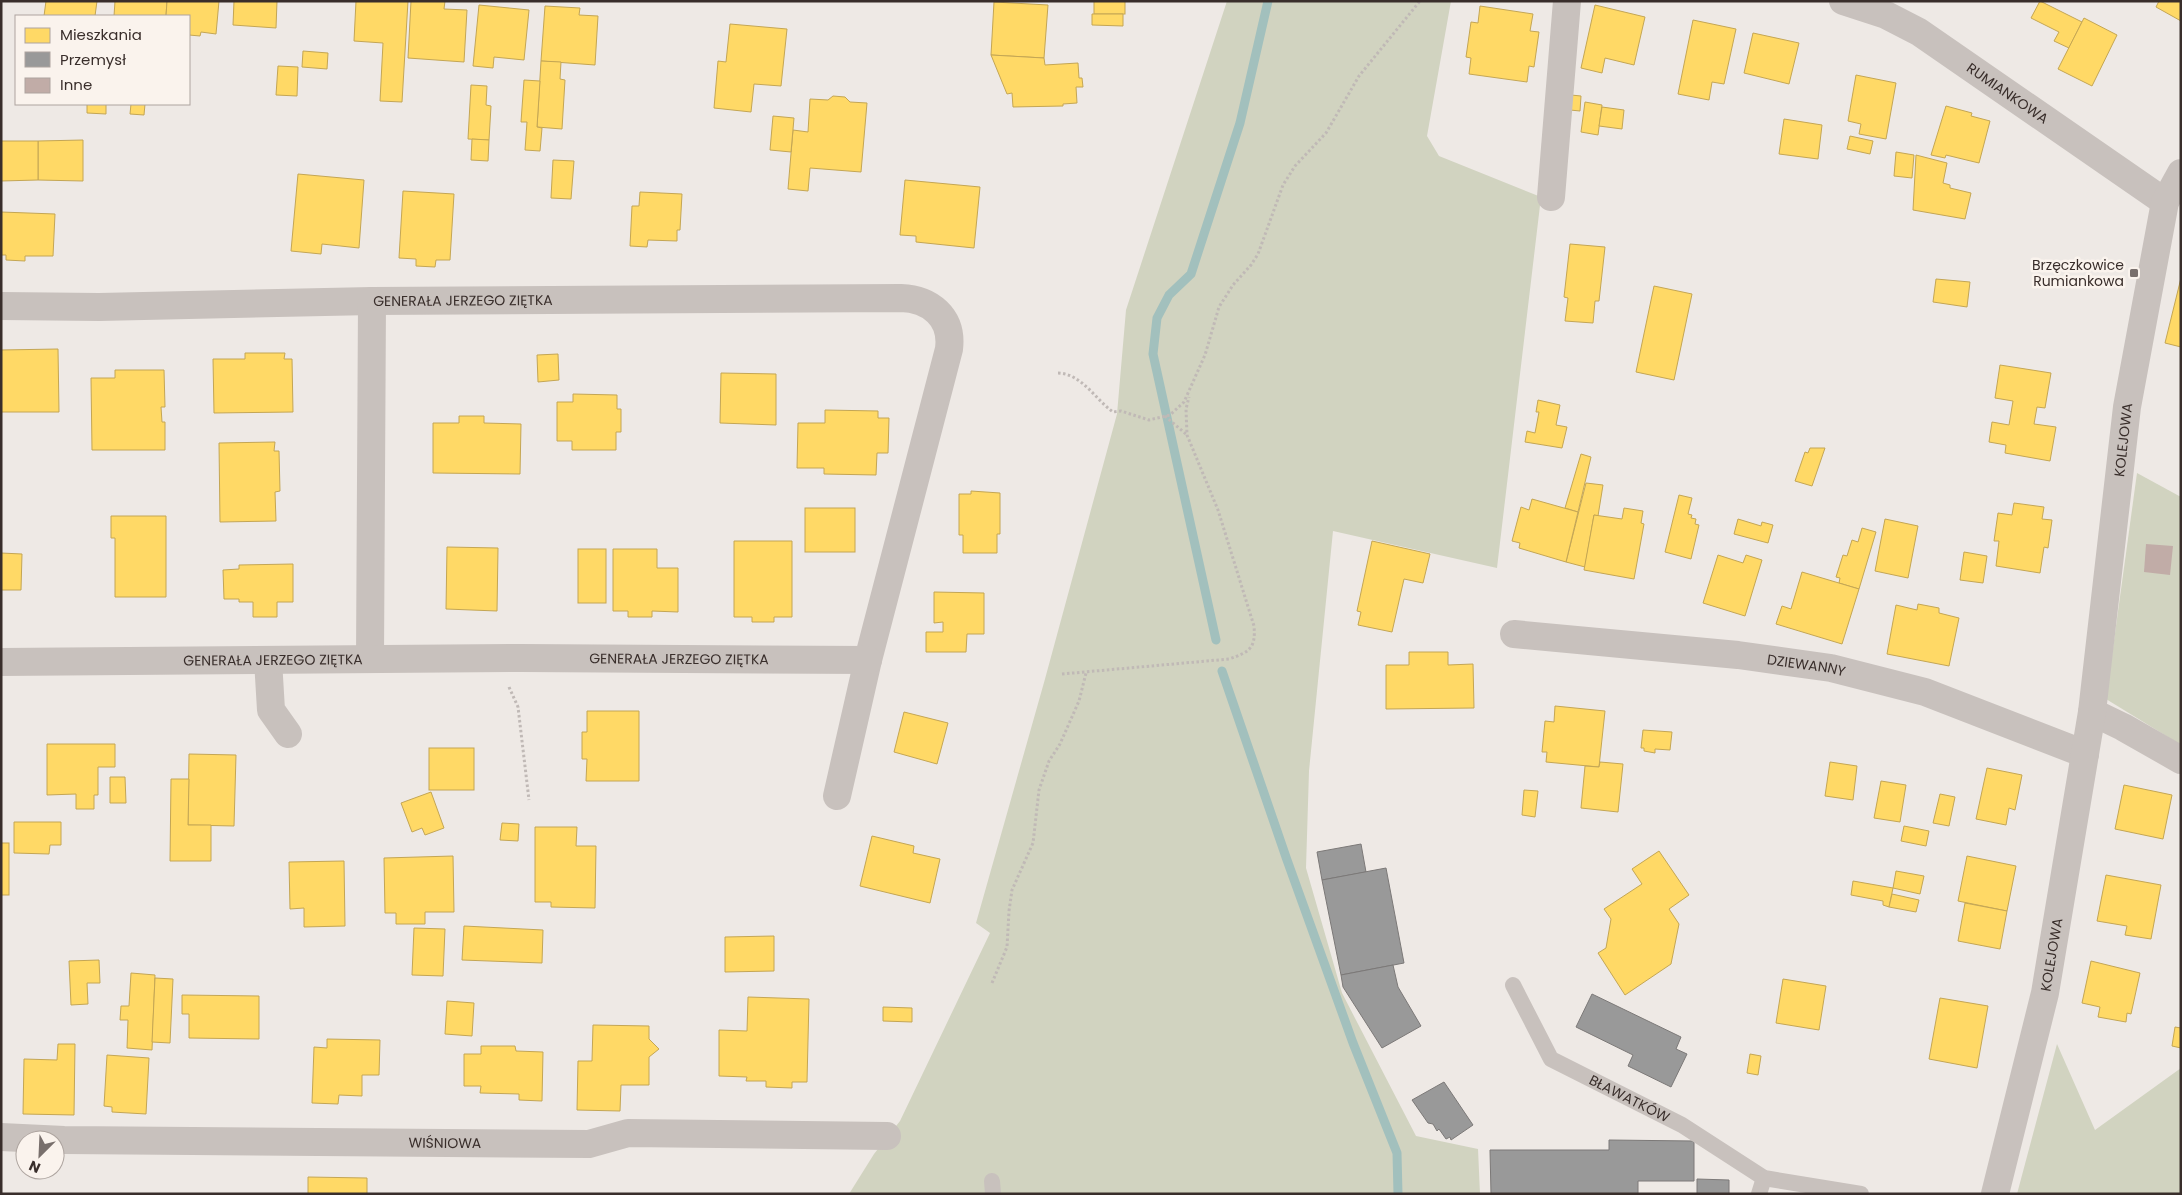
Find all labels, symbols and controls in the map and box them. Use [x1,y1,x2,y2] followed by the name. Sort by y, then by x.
[15,15,190,105] legend
[60,24,142,45] text: Mieszkania
[60,49,126,70] text: Przemysł
[1963,58,2052,129] street label: RUMIANKOWA
[60,74,92,95] text: Inne
[2032,255,2124,291] place label: Brzęczkowice Rumiankowa
[2128,267,2140,279] marker: Brzęczkowice Rumiankowa
[373,290,553,311] street label: GENERAŁA JERZEGO ZIĘTKA
[2109,402,2137,478] street label: KOLEJOWA
[589,648,769,669] street label: GENERAŁA JERZEGO ZIĘTKA
[183,649,363,671] street label: GENERAŁA JERZEGO ZIĘTKA
[1766,649,1848,681] street label: DZIEWANNY
[2035,916,2067,993] street label: KOLEJOWA
[1586,1070,1673,1127] street label: BŁAWATKÓW
[15,1130,65,1180] north arrow
[408,1133,481,1153] street label: WIŚNIOWA
[26,1156,44,1178] text: N

